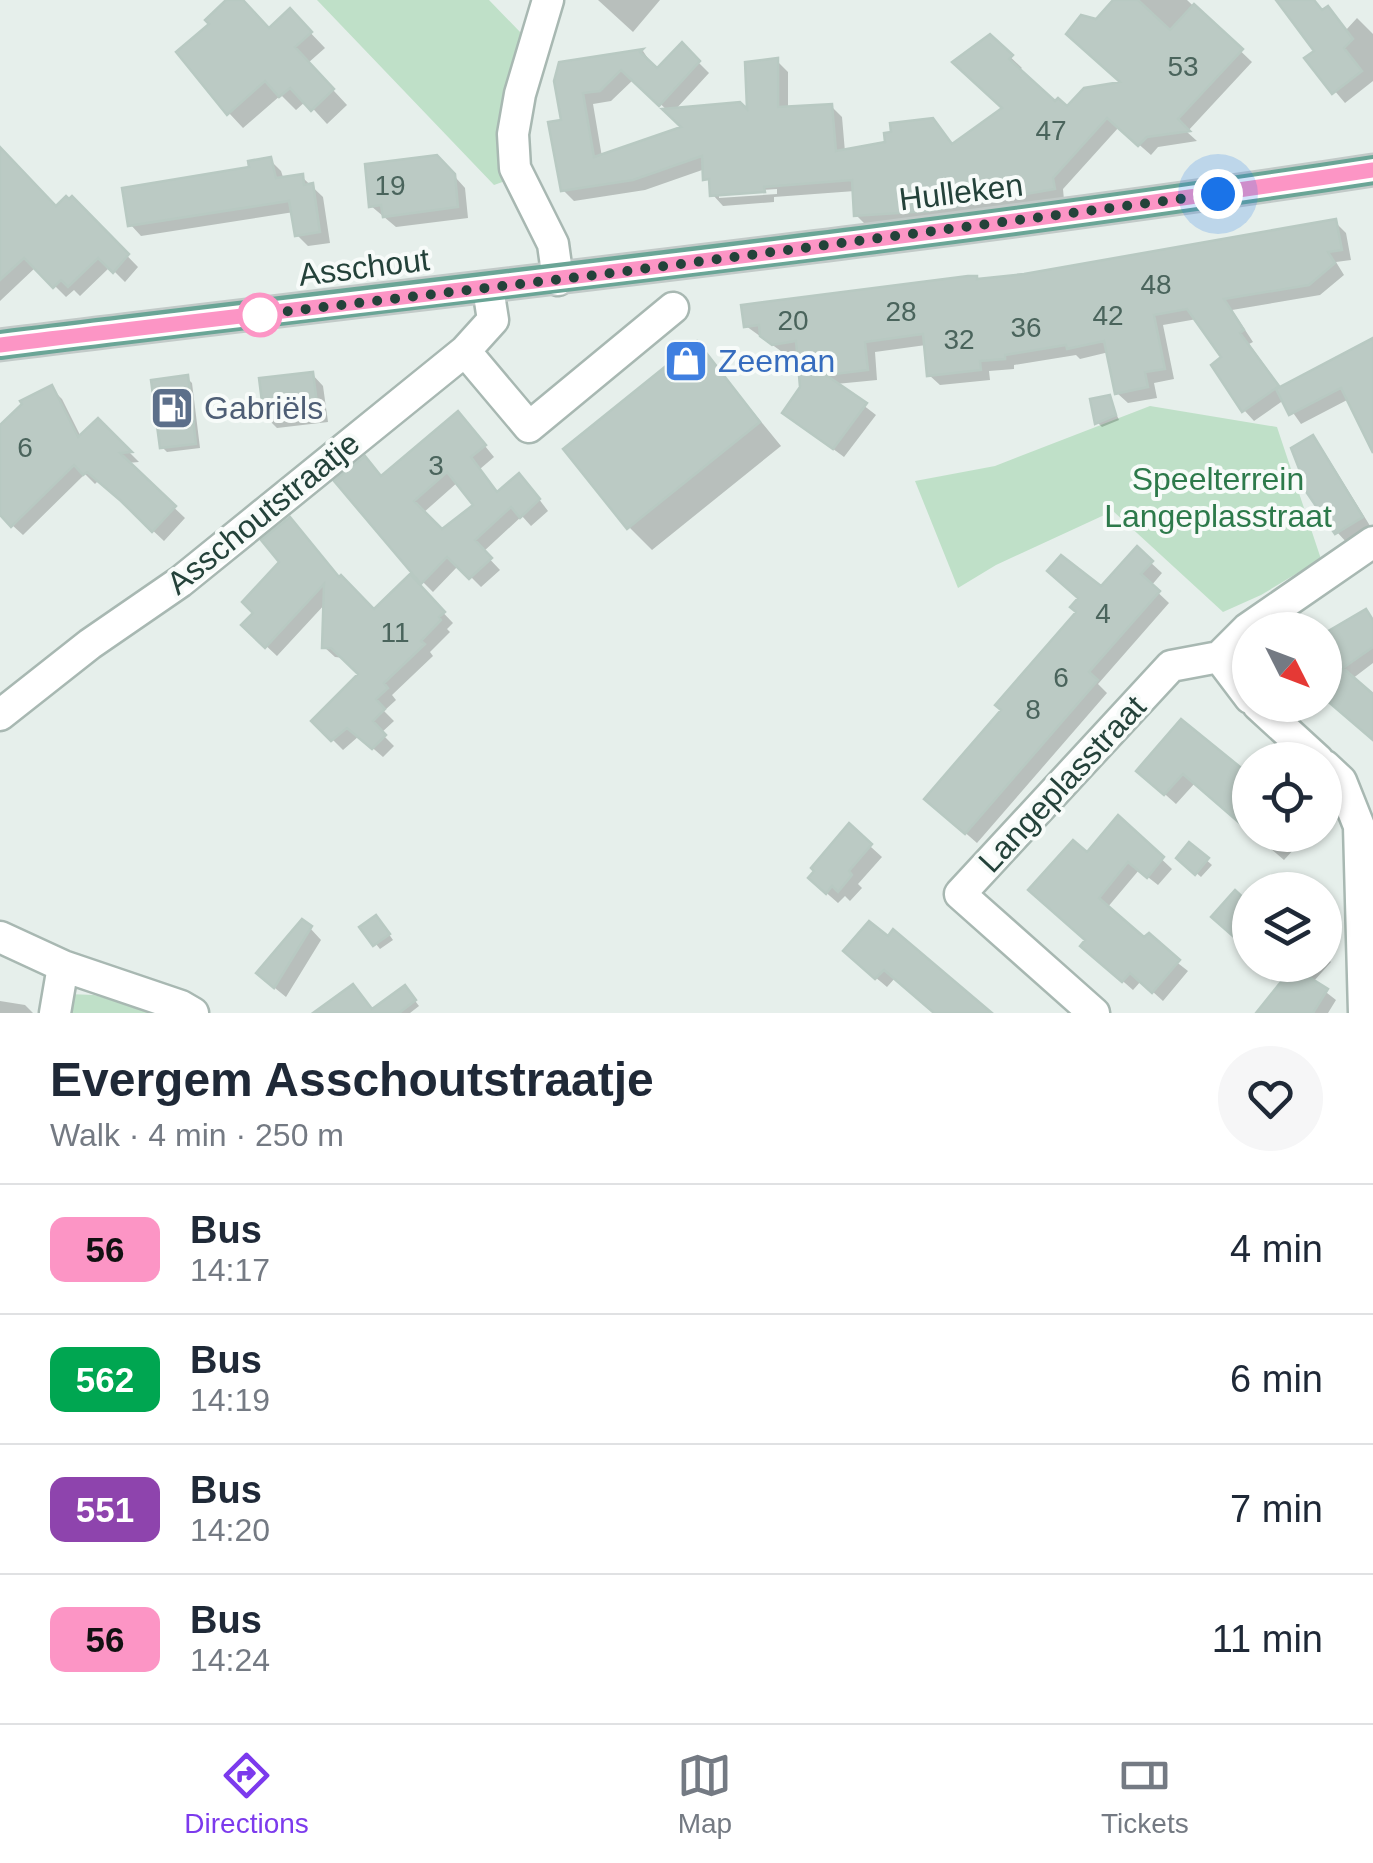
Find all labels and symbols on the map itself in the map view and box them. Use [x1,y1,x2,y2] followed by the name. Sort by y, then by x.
[1167,51,1199,82] house number: 53
[1035,115,1067,146] house number: 47
[897,167,1025,217] street label: Hulleken
[1193,169,1243,219] your location
[374,170,406,201] house number: 19
[296,241,432,293] street label: Asschout
[1140,269,1172,300] house number: 48
[239,294,281,336] unlabelled marker
[885,296,917,327] house number: 28
[1092,300,1124,331] house number: 42
[777,305,809,336] house number: 20
[1010,312,1042,343] house number: 36
[943,324,975,355] house number: 32
[663,338,709,384] shop icon: Zeeman
[718,343,835,379] place label: Zeeman
[149,385,195,431] fuel station icon: Gabriëls
[204,390,323,426] place label: Gabriëls
[160,425,366,601] street label: Asschoutstraatje
[17,432,33,463] house number: 6
[428,450,444,481] house number: 3
[1104,461,1332,534] park label: Speelterrein Langeplasstraat
[1095,598,1111,629] house number: 4
[1232,612,1342,722] north arrow
[380,617,410,648] house number: 11
[1053,662,1069,693] house number: 6
[971,688,1153,880] street label: Langeplasstraat
[1025,694,1041,725] house number: 8

